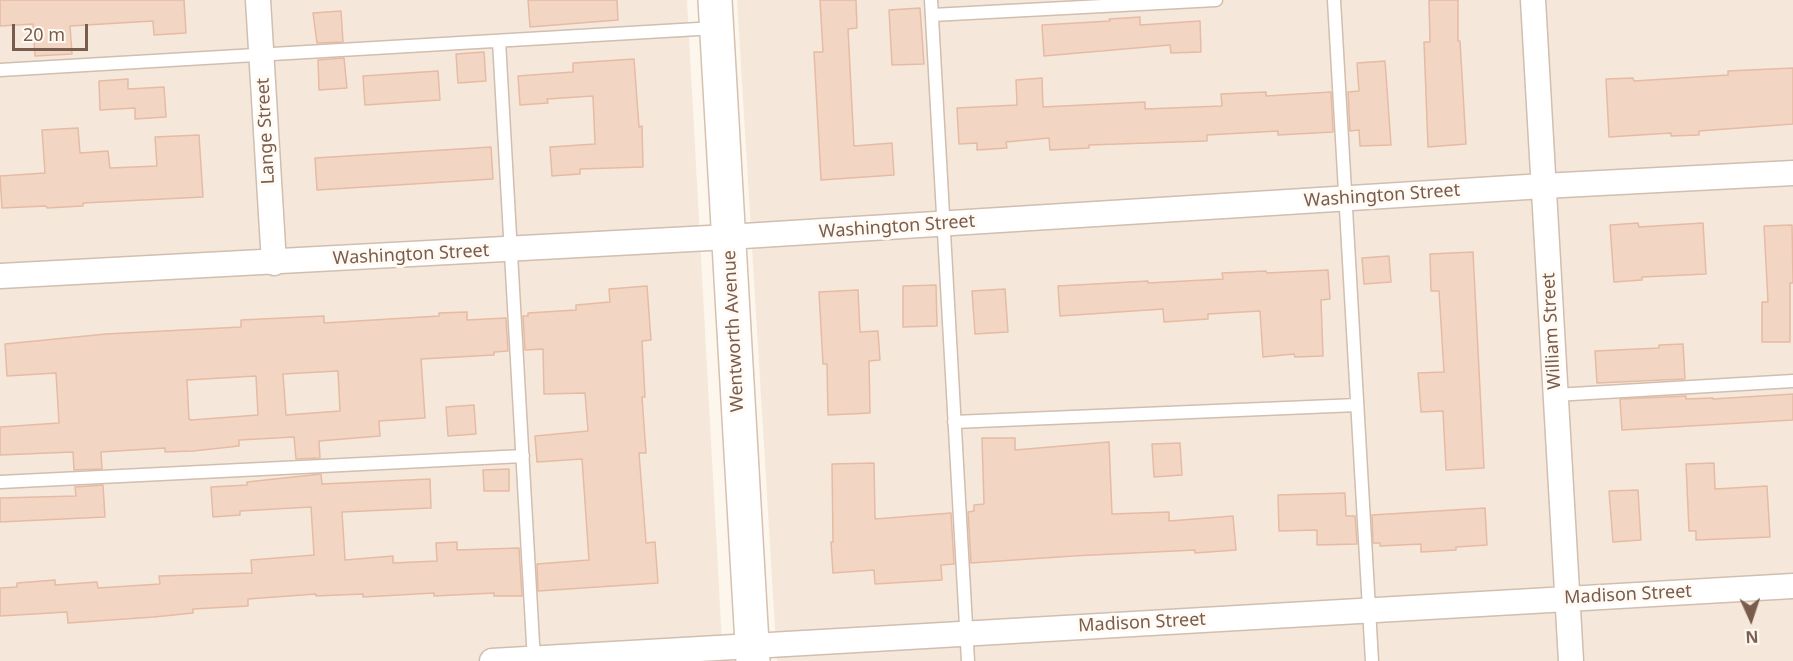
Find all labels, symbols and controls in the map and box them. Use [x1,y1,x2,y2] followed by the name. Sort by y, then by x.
[15,12,92,50] scale bar
[23,22,65,46] text: 20 m
[252,77,280,185] street label: Lange Street
[1303,180,1461,212] street label: Washington Street
[818,211,976,243] street label: Washington Street
[332,240,490,270] street label: Washington Street
[719,249,749,413] street label: Wentworth Avenue
[1538,272,1566,390] street label: William Street
[1564,581,1692,609] street label: Madison Street
[1721,589,1781,649] north arrow
[1078,609,1206,637] street label: Madison Street
[1745,626,1759,648] text: N

